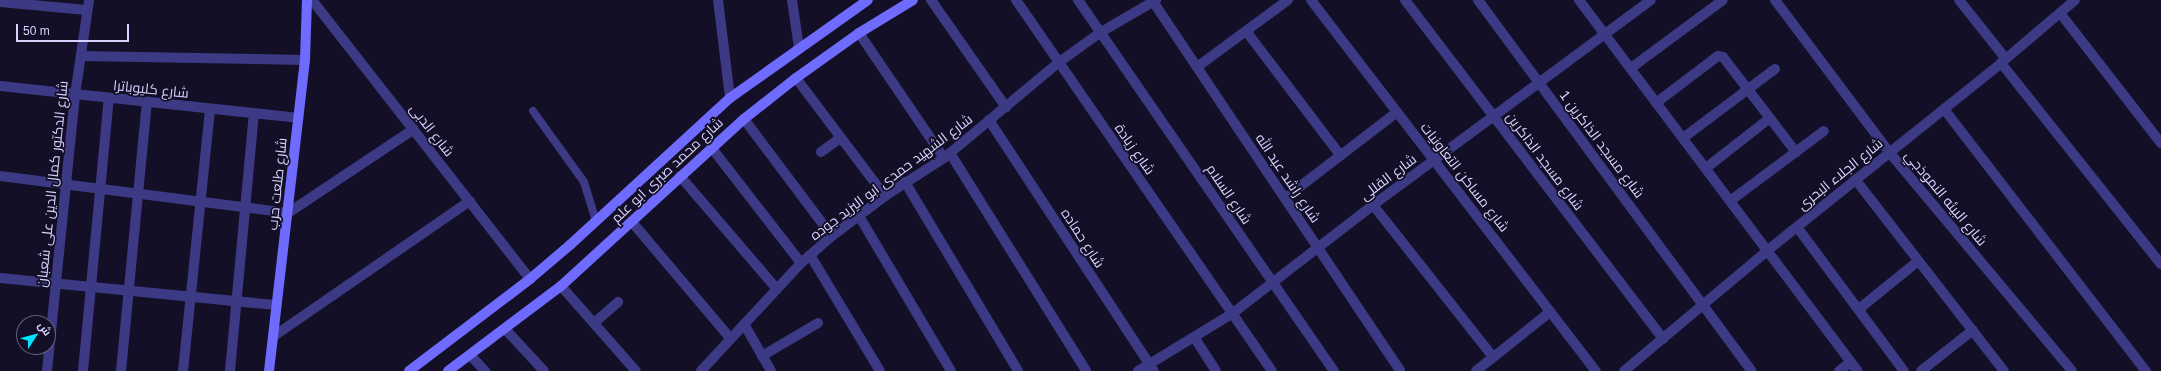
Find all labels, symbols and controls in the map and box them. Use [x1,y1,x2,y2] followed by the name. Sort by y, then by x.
[18,16,131,42] scale bar
[23,24,50,38] text: 50 m
[112,77,190,101] street label: شارع كليوباترا
[33,80,71,288] street label: شارع الدكتور كمال الدين على شعبان
[1556,87,1648,201] street label: شارع مسجد الذاكرين 1
[406,100,458,160] street label: شارع الدبى
[1503,109,1587,213] street label: شارع مسجد الذاكرين
[806,110,976,244] street label: شارع الشهيد حمدى ابو اليزيد جوده
[608,114,726,226] street label: شارع محمد صبرى ابو علم
[1417,119,1513,235] street label: شارع مساكن التعاونيات
[1111,120,1159,178] street label: شارع زيادة
[1252,130,1324,226] street label: شارع راشد عبد الله
[1794,134,1886,214] street label: شارع الجلاء البحرى
[264,137,290,231] street label: شارع طلعت حرب
[1901,147,1991,249] street label: شارع البيئه النموذجي
[1356,150,1420,204] street label: شارع القللى
[1203,161,1255,227] street label: شارع السلام
[1058,205,1108,271] street label: شارع حماده
[16,315,56,355] north arrow
[36,319,54,338] text: ش

